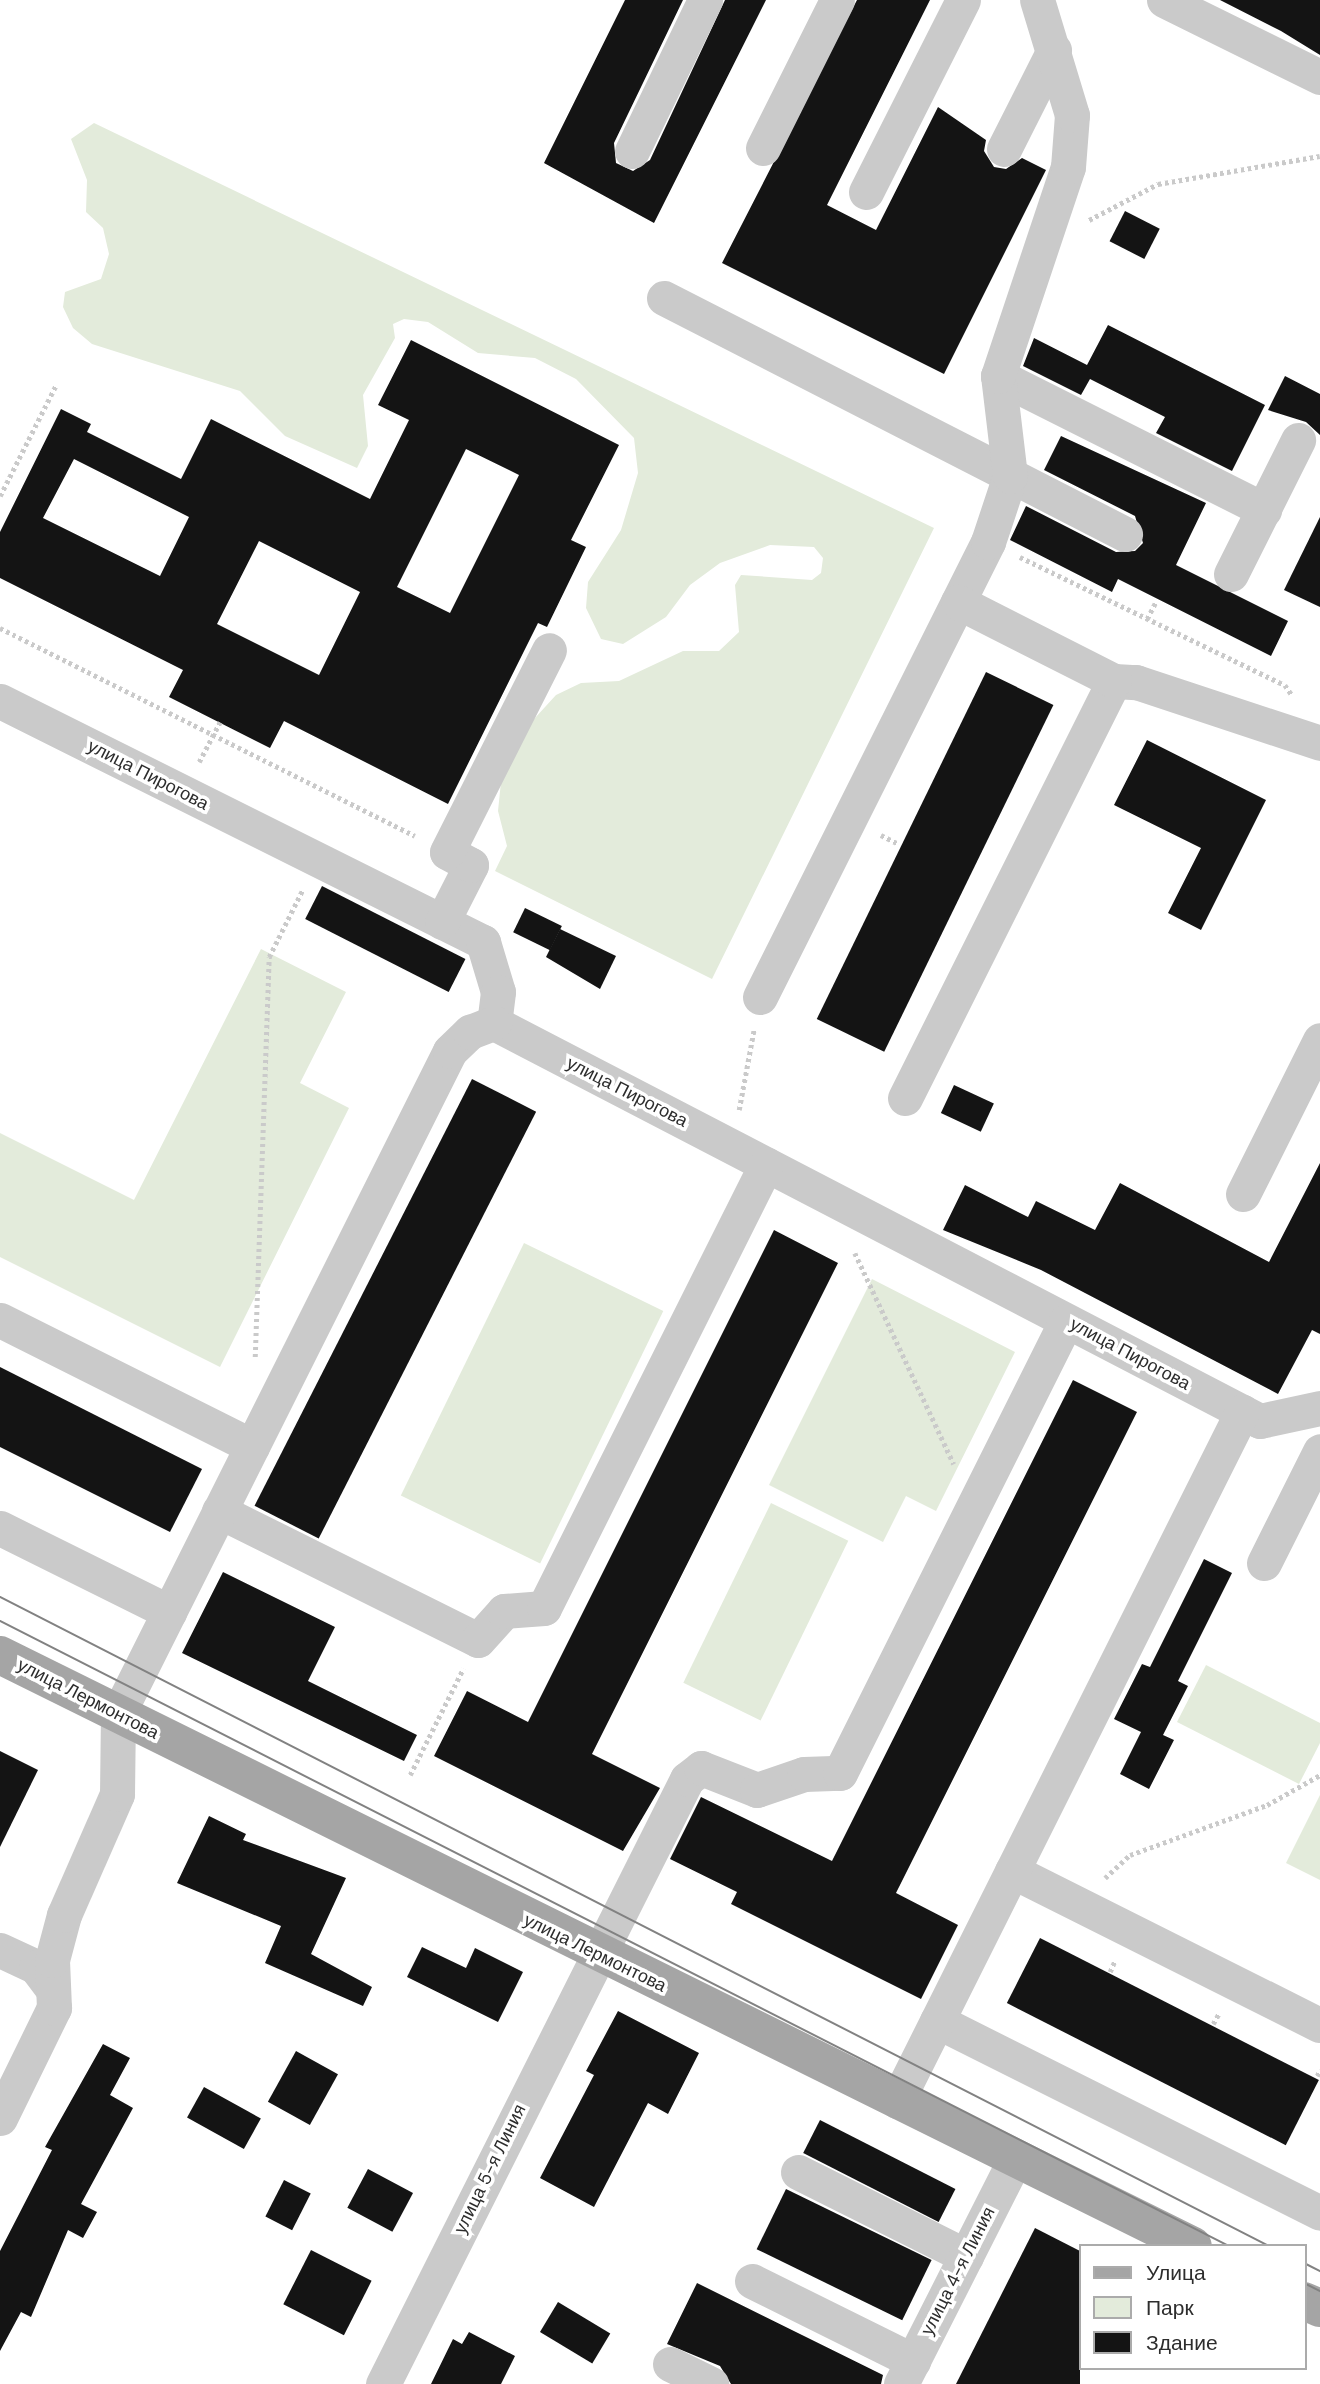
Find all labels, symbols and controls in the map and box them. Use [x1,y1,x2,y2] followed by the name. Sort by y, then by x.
[84,735,212,815] street label: улица Пирогова
[563,1052,691,1132] street label: улица Пирогова
[1066,1313,1194,1395] street label: улица Пирогова
[14,1654,162,1744] street label: улица Лермонтова
[520,1909,670,1997] street label: улица Лермонтова
[449,2101,531,2237] street label: улица 5-я Линия
[916,2203,1000,2339] street label: улица 4-я Линия
[1078,2244,1306,2370] legend
[1146,2259,1206,2287] text: Улица
[1146,2294,1194,2322] text: Парк
[1146,2329,1218,2357] text: Здание

